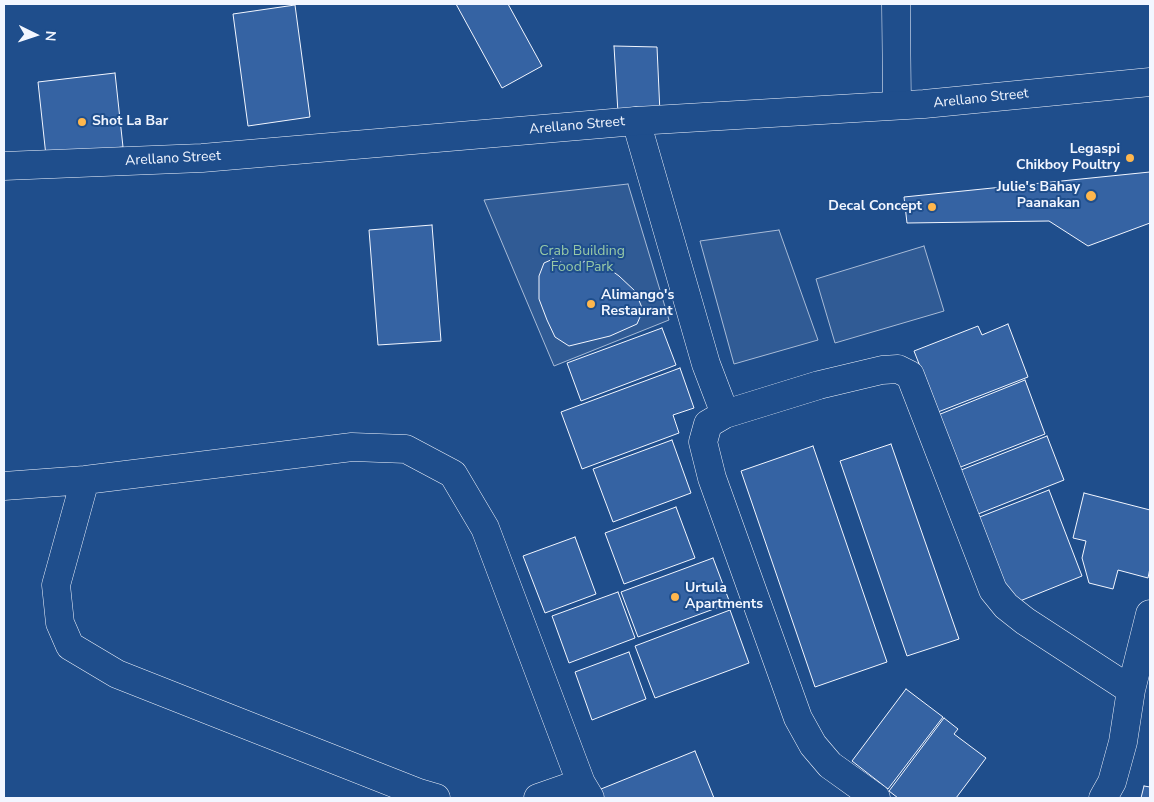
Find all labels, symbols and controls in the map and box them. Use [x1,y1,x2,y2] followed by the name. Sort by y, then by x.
[10,10,60,60] north arrow
[41,30,60,42] text: N
[932,86,1030,112] street label: Arellano Street
[529,113,625,139] street label: Arellano Street
[92,114,168,130] place label: Shot La Bar
[76,116,88,128] marker: Shot La Bar
[1016,142,1120,174] place label: Legaspi Chikboy Poultry
[125,148,221,170] street label: Arellano Street
[1124,152,1136,164] marker: Legaspi Chikboy Poultry
[997,180,1080,212] place label: Julie's Bahay Paanakan
[1084,189,1098,203] marker: Julie's Bahay Paanakan
[828,199,922,215] place label: Decal Concept
[926,201,938,213] marker: Decal Concept
[539,244,625,276] park label: Crab Building Food Park
[601,288,674,321] place label: Alimango's Restaurant
[585,298,597,310] marker: Alimango's Restaurant
[685,581,763,614] place label: Urtula Apartments
[669,591,681,603] marker: Urtula Apartments

